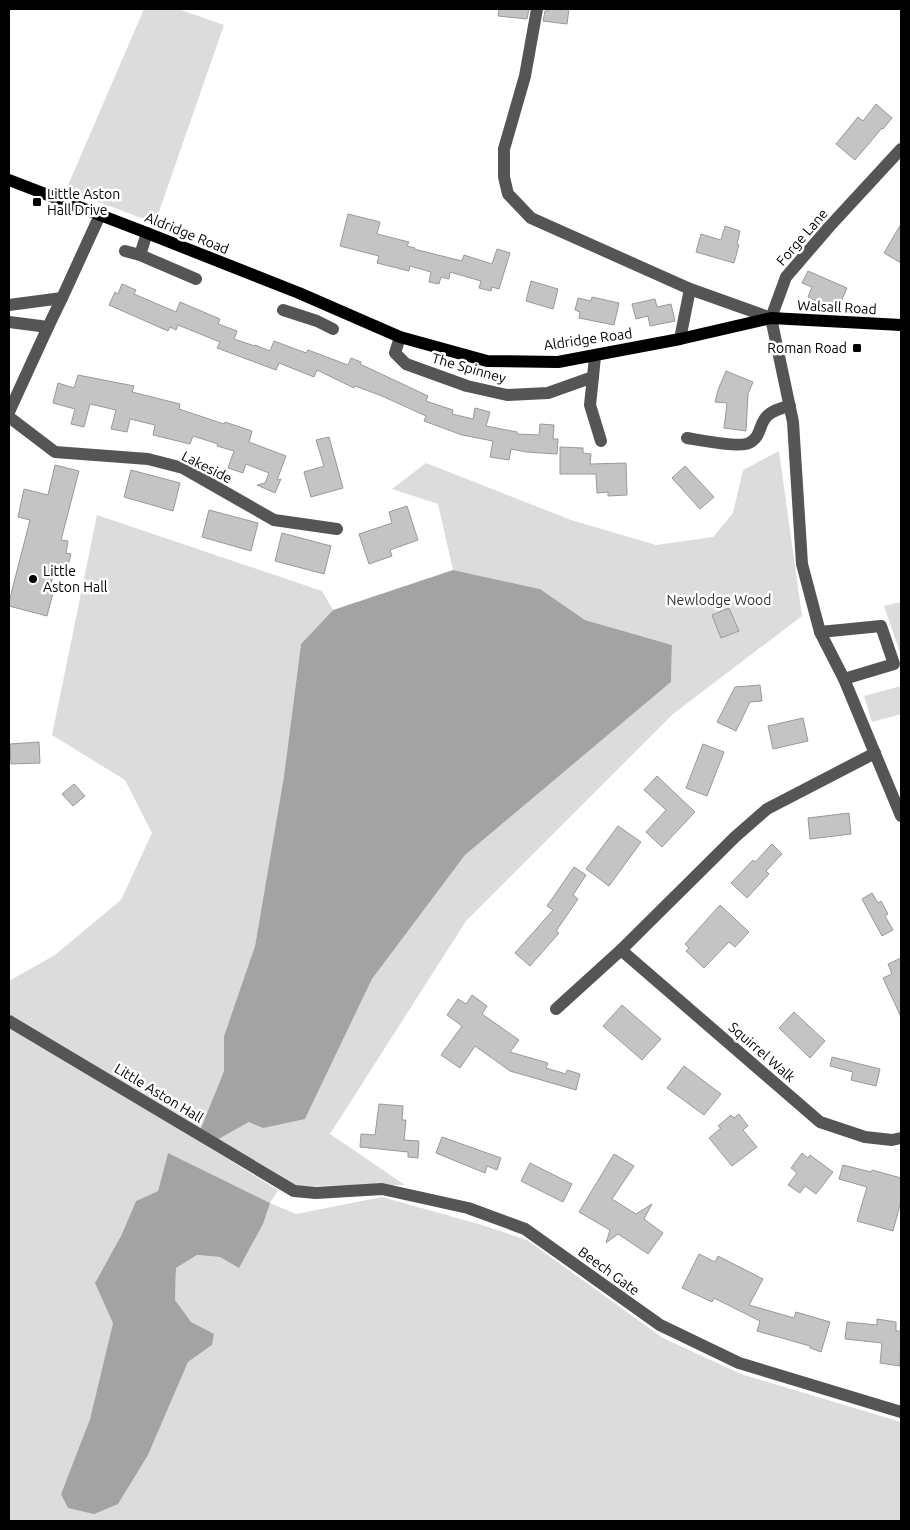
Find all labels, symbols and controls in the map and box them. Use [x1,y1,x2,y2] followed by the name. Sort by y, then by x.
[47,186,120,218] place label: Little Aston Hall Drive
[31,196,43,208] marker: Little Aston Hall Drive
[773,205,831,269] street label: Forge Lane
[143,209,231,257] street label: Aldridge Road
[797,297,877,317] street label: Walsall Road
[543,325,633,353] street label: Aldridge Road
[767,340,847,356] place label: Roman Road
[851,342,863,354] marker: Roman Road
[430,350,508,386] street label: The Spinney
[179,448,235,486] street label: Lakeside
[43,563,108,595] place label: Little Aston Hall
[27,573,39,585] marker: Little Aston Hall
[667,592,771,608] park label: Newlodge Wood
[726,1019,798,1085] street label: Squirrel Walk
[112,1060,207,1126] street label: Little Aston Hall
[575,1243,643,1299] street label: Beech Gate

